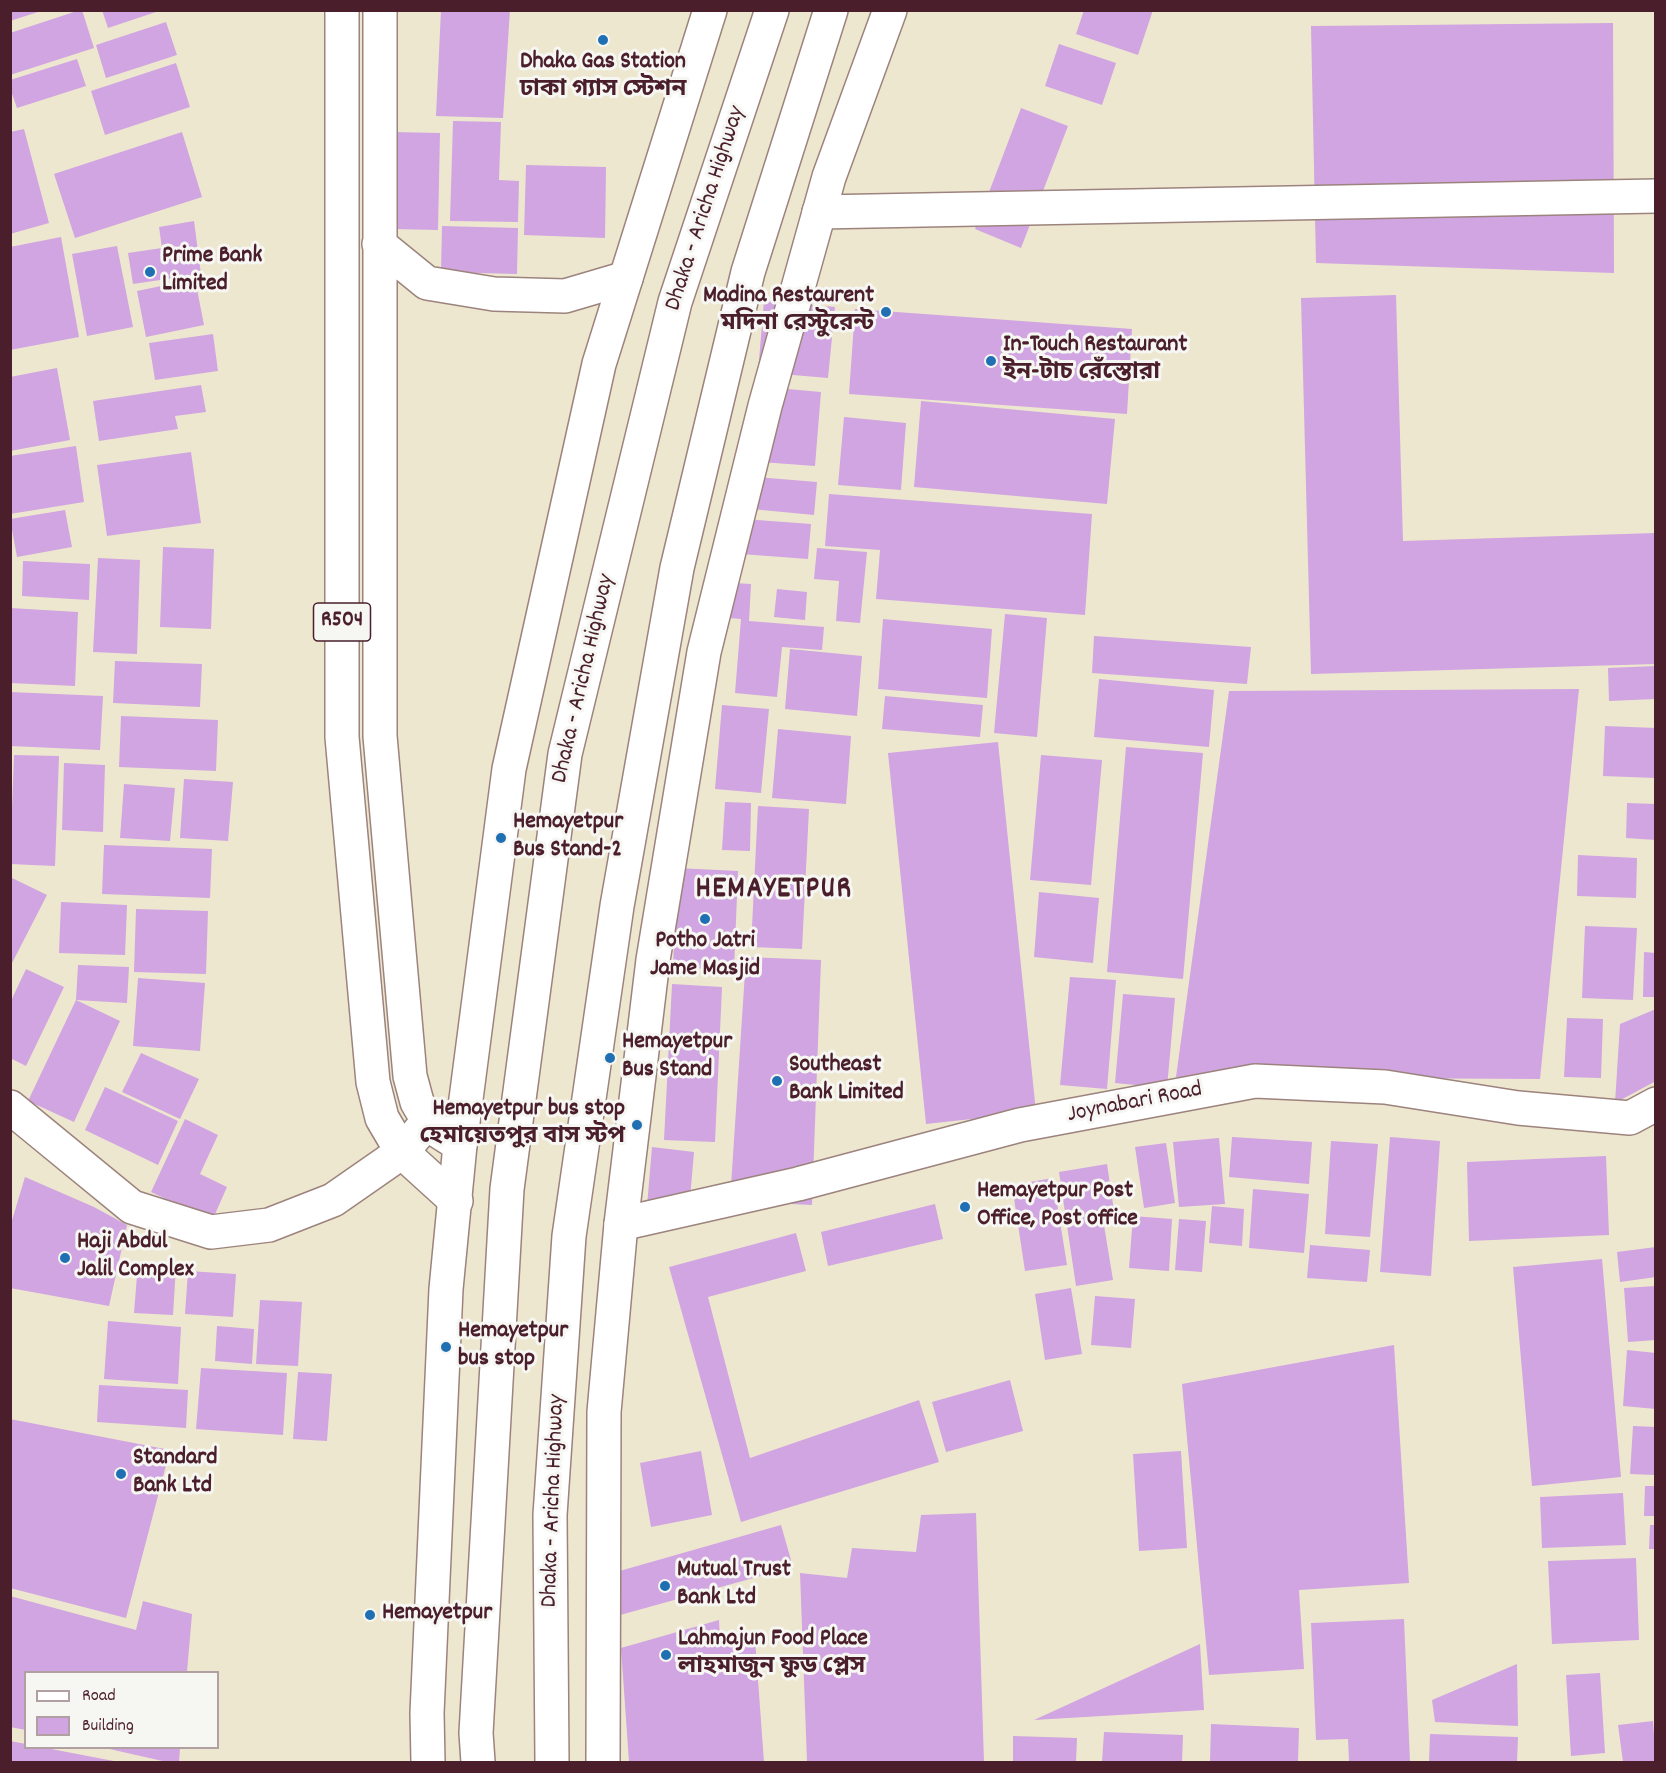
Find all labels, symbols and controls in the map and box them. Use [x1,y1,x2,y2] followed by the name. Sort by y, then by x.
[596,33,610,47] marker: Dhaka Gas Station ঢাকা গ্যাস স্টেশন
[520,50,686,106] place label: Dhaka Gas Station ঢাকা গ্যাস স্টেশন
[660,103,754,315] street label: Dhaka - Aricha Highway
[162,244,262,300] place label: Prime Bank Limited
[143,265,157,279] marker: Prime Bank Limited
[703,284,874,340] place label: Madina Restaurent মদিনা রেস্টুরেন্ট
[879,305,893,319] marker: Madina Restaurent মদিনা রেস্টুরেন্ট
[1003,333,1187,389] place label: In-Touch Restaurant ইন-টাচ রেঁস্তোরা
[984,354,998,368] marker: In-Touch Restaurant ইন-টাচ রেঁস্তোরা
[547,572,623,786] street label: Dhaka - Aricha Highway
[314,603,370,641] road number: R504
[513,810,623,866] place label: Hemayetpur Bus Stand-2
[494,831,508,845] marker: Hemayetpur Bus Stand-2
[695,874,853,910] district label: HEMAYETPUR
[698,912,712,926] marker: Potho Jatri Jame Masjid
[650,929,760,985] place label: Potho Jatri Jame Masjid
[622,1030,732,1086] place label: Hemayetpur Bus Stand
[603,1051,617,1065] marker: Hemayetpur Bus Stand
[789,1053,904,1109] place label: Southeast Bank Limited
[770,1074,784,1088] marker: Southeast Bank Limited
[1065,1077,1205,1131] street label: Joynabari Road
[420,1097,625,1153] place label: Hemayetpur bus stop হেমায়েতপুর বাস স্টপ
[630,1118,644,1132] marker: Hemayetpur bus stop হেমায়েতপুর বাস স্টপ
[977,1179,1138,1235] place label: Hemayetpur Post Office, Post office
[958,1200,972,1214] marker: Hemayetpur Post Office, Post office
[77,1230,194,1286] place label: Haji Abdul Jalil Complex
[58,1251,72,1265] marker: Haji Abdul Jalil Complex
[458,1319,568,1375] place label: Hemayetpur bus stop
[439,1340,453,1354] marker: Hemayetpur bus stop
[537,1394,573,1608] street label: Dhaka - Aricha Highway
[133,1446,217,1502] place label: Standard Bank Ltd
[114,1467,128,1481] marker: Standard Bank Ltd
[677,1558,791,1614] place label: Mutual Trust Bank Ltd
[658,1579,672,1593] marker: Mutual Trust Bank Ltd
[382,1601,492,1629] place label: Hemayetpur
[363,1608,377,1622] marker: Hemayetpur
[678,1627,868,1683] place label: Lahmajun Food Place লাহমাজুন ফুড প্লেস
[659,1648,673,1662] marker: Lahmajun Food Place লাহমাজুন ফুড প্লেস
[24,1671,219,1749] legend
[82,1684,116,1709] text: Road
[82,1714,134,1739] text: Building

